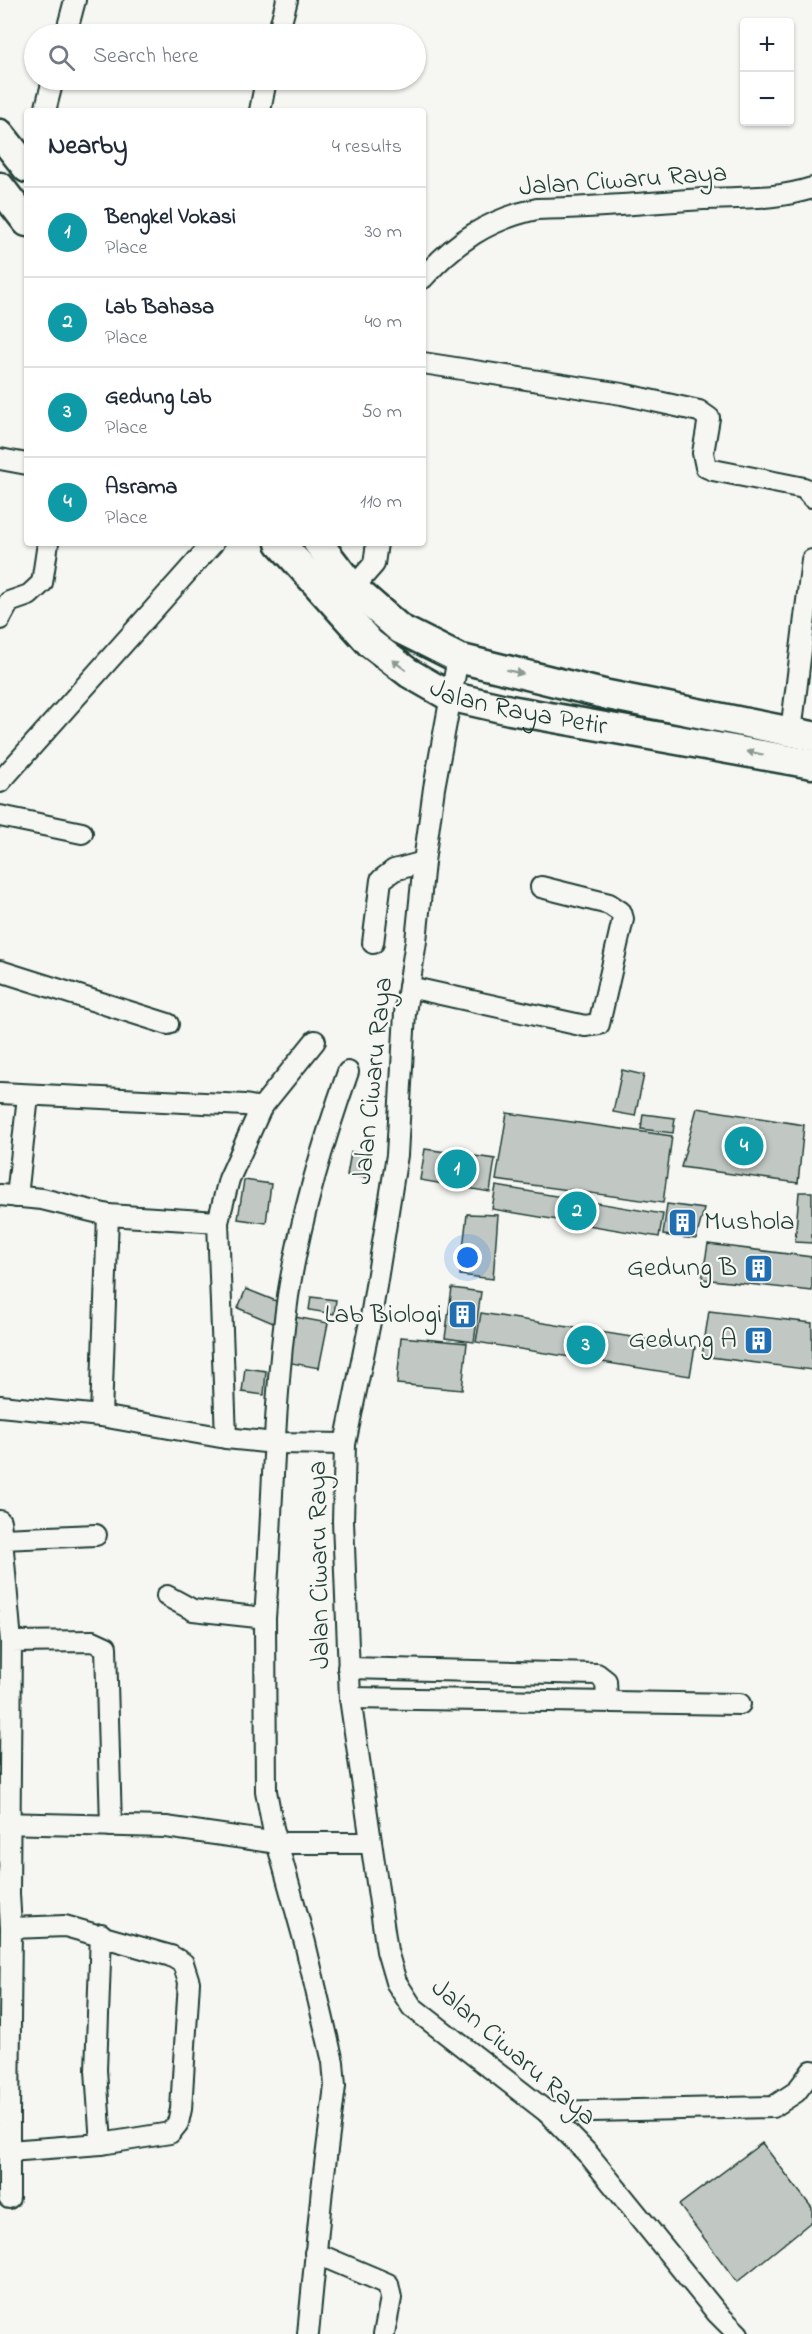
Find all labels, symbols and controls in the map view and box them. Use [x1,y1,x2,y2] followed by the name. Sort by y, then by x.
[740,18,794,126] map controls
[740,18,794,72] button: +
[24,24,426,90] search box
[45,41,78,74] icon: search
[93,41,198,73] text: Search here
[740,72,794,126] button: −
[48,128,127,166] text: Nearby
[332,133,402,162] text: 4 results
[518,154,728,208] street label: Jalan Ciwaru Raya
[105,202,236,234] text: Bengkel Vokasi
[64,218,71,247] text: 1
[365,218,402,247] text: 30 m
[105,234,147,263] text: Place
[105,292,214,324] text: Lab Bahasa
[63,308,72,337] text: 2
[365,308,402,337] text: 40 m
[105,324,147,353] text: Place
[105,382,211,414] text: Gedung Lab
[63,398,72,427] text: 3
[361,398,402,427] text: 50 m
[105,414,147,443] text: Place
[105,472,177,504] text: Asrama
[63,488,72,517] text: 4
[360,488,402,517] text: 110 m
[105,504,147,533] text: Place
[392,660,407,672] one-way arrow
[505,668,524,678] one-way arrow
[421,669,611,747] street label: Jalan Raya Petir
[745,748,764,757] one-way arrow
[344,975,404,1187] street label: Jalan Ciwaru Raya
[724,1124,764,1168] pin: 4
[438,1146,476,1192] pin: 1
[558,1188,596,1234] pin: 2
[704,1203,795,1242] place label: Mushola
[667,1206,699,1238] building icon: Mushola
[453,1243,482,1272] your location
[627,1249,737,1288] place label: Gedung B
[742,1252,774,1284] building icon: Gedung B
[325,1296,442,1335] place label: Lab Biologi
[447,1299,479,1331] building icon: Lab Biologi
[629,1321,737,1360] place label: Gedung A
[566,1322,606,1368] pin: 3
[742,1324,774,1356] building icon: Gedung A
[299,1460,341,1670] street label: Jalan Ciwaru Raya
[422,1970,604,2136] street label: Jalan Ciwaru Raya

